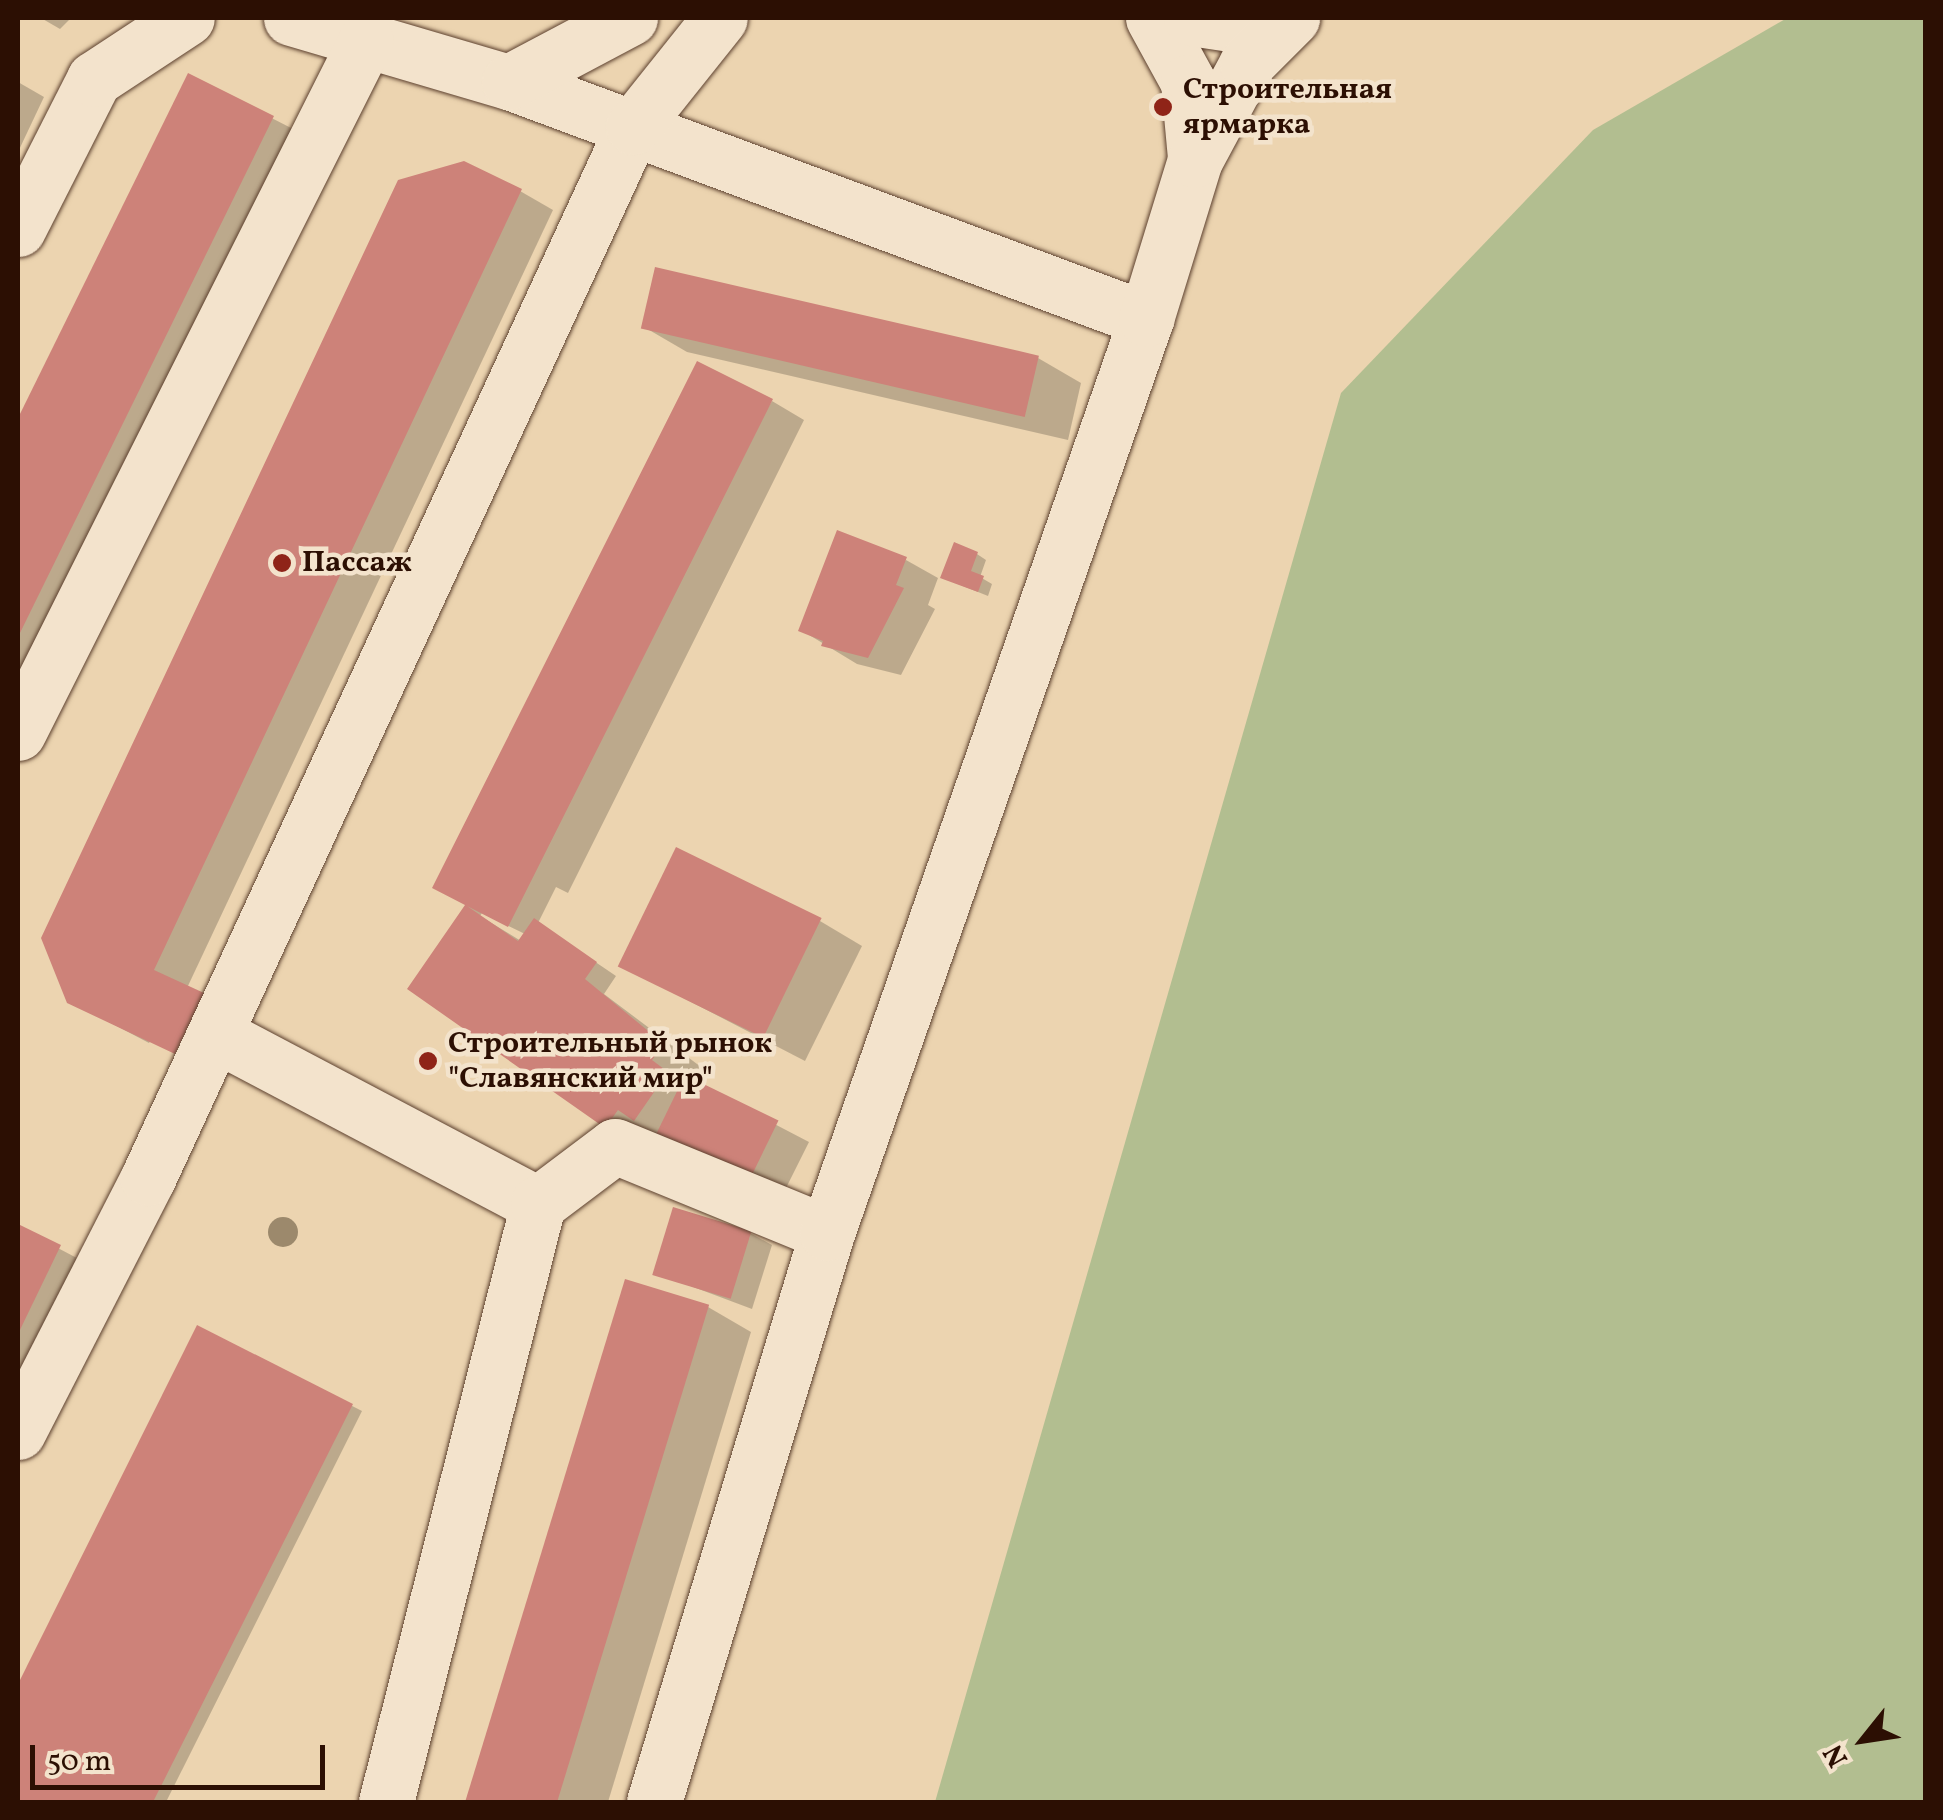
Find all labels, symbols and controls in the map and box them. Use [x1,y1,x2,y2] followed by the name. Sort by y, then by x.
[1183,72,1392,142] place label: Строительная ярмарка
[1152,96,1174,118] marker: Строительная ярмарка
[302,545,412,581] place label: Пассаж
[271,552,293,574] marker: Пассаж
[448,1026,772,1096] place label: Строительный рынок "Славянский мир"
[417,1050,439,1072] marker: Строительный рынок "Славянский мир"
[1813,1690,1913,1790] north arrow
[35,1725,330,1787] scale bar
[1815,1737,1859,1774] text: N
[47,1741,111,1783] text: 50 m

